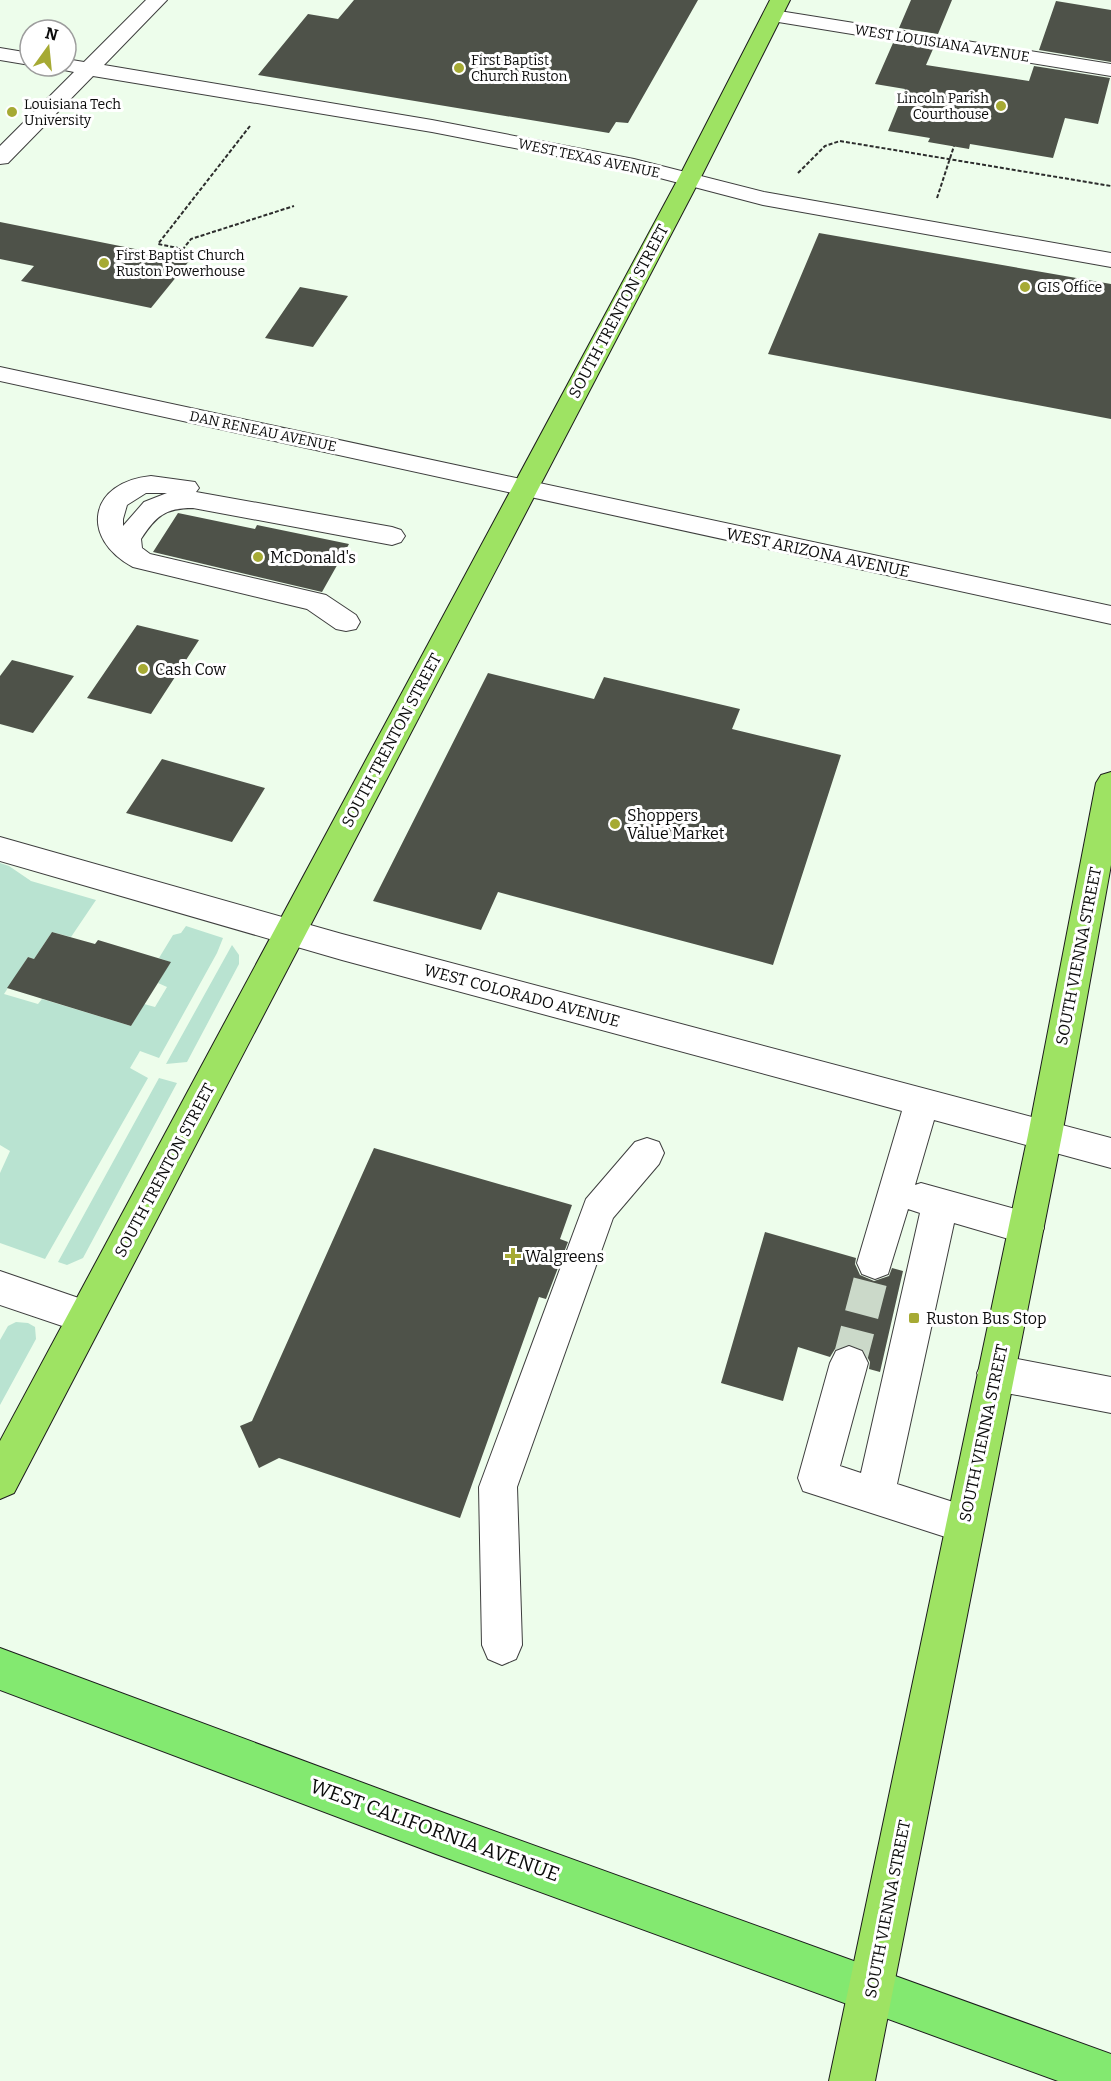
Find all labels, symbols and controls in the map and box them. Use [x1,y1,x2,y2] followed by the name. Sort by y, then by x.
[18,18,78,78] north arrow
[853,21,1030,66] street label: WEST LOUISIANA AVENUE
[43,23,60,45] text: N
[471,52,568,85] place label: First Baptist Church Ruston
[452,61,466,75] marker: First Baptist Church Ruston
[897,90,989,123] place label: Lincoln Parish Courthouse
[24,96,121,129] place label: Louisiana Tech University
[994,99,1008,113] marker: Lincoln Parish Courthouse
[5,105,19,119] marker: Louisiana Tech University
[516,135,661,182] street label: WEST TEXAS AVENUE
[565,221,672,401] street label: SOUTH TRENTON STREET
[116,247,245,280] place label: First Baptist Church Ruston Powerhouse
[97,256,111,270] marker: First Baptist Church Ruston Powerhouse
[1037,279,1102,296] place label: GIS Office
[1018,280,1032,294] marker: GIS Office
[188,408,338,455] street label: DAN RENEAU AVENUE
[724,524,911,581] street label: WEST ARIZONA AVENUE
[270,548,356,567] place label: McDonald's
[251,550,265,564] marker: McDonald's
[338,650,445,830] street label: SOUTH TRENTON STREET
[155,660,226,679] place label: Cash Cow
[136,662,150,676] marker: Cash Cow
[627,806,725,843] place label: Shoppers Value Market
[608,817,622,831] marker: Shoppers Value Market
[1052,865,1105,1047] street label: SOUTH VIENNA STREET
[422,960,622,1031] street label: WEST COLORADO AVENUE
[111,1080,218,1260] street label: SOUTH TRENTON STREET
[525,1247,604,1266] place label: Walgreens
[506,1249,520,1263] marker: Walgreens
[926,1309,1046,1328] place label: Ruston Bus Stop
[907,1311,921,1325] marker: Ruston Bus Stop
[955,1343,1012,1524] street label: SOUTH VIENNA STREET
[307,1774,563,1886] street label: WEST CALIFORNIA AVENUE
[861,1818,914,2000] street label: SOUTH VIENNA STREET

